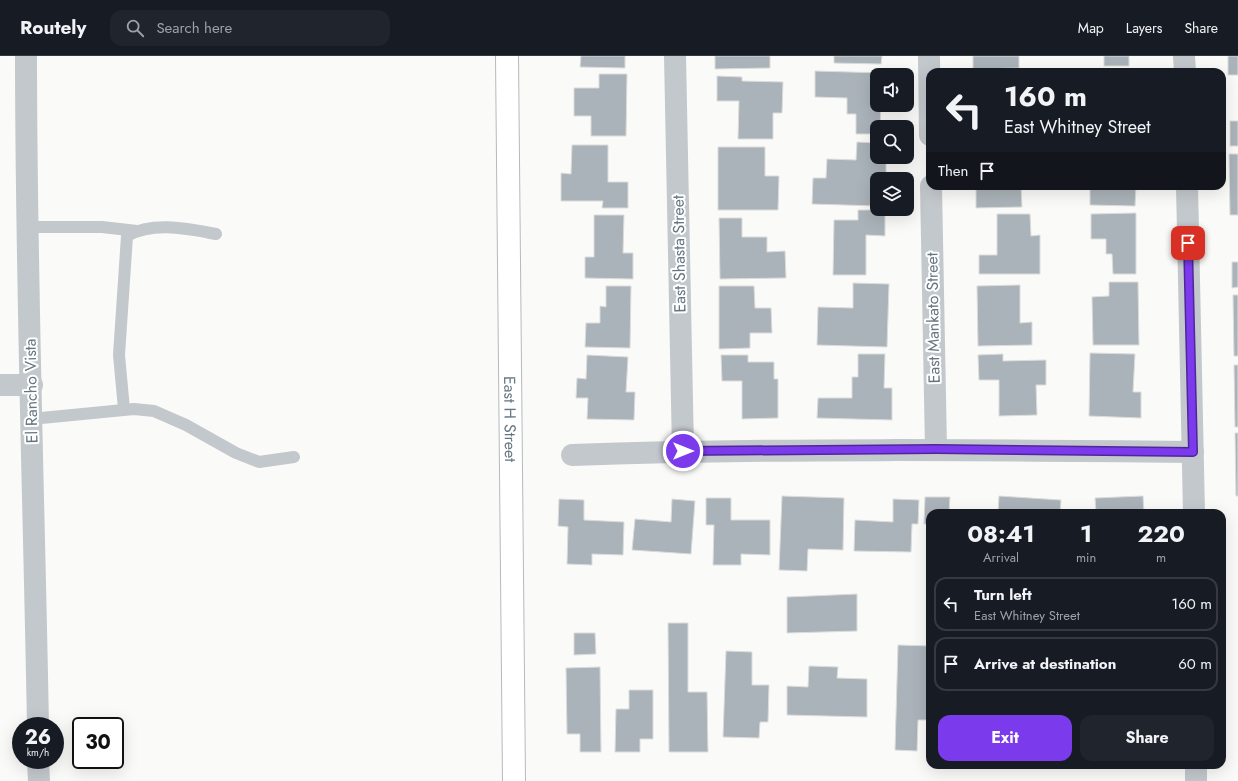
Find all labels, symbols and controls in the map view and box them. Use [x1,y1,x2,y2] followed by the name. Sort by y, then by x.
[110,10,390,46] search box
[20,14,86,41] text: Routely
[124,17,146,39] icon: search
[156,17,232,39] text: Search here
[1078,18,1104,38] text: Map
[1126,18,1162,38] text: Layers
[1184,18,1218,38] text: Share
[870,68,914,216] map controls
[870,68,914,112] button: sound
[1004,76,1087,117] text: 160 m
[938,84,990,136] icon: left
[1004,114,1151,140] text: East Whitney Street
[870,120,914,164] button: search
[938,160,968,182] text: Then
[976,160,998,182] icon: arrive
[870,172,914,216] button: layers
[666,195,692,313] street label: East Shasta Street
[1171,226,1205,260] pin
[1177,232,1199,254] icon: arrive
[920,252,946,384] street label: East Mankato Street
[19,338,43,444] street label: El Rancho Vista
[499,376,522,462] street label: East H Street
[662,430,704,472] position arrow
[967,516,1035,551] text: 08:41
[1080,516,1092,551] text: 1
[1137,516,1185,551] text: 220
[983,548,1019,567] text: Arrival
[1076,548,1096,567] text: min
[1156,548,1166,567] text: m
[974,584,1032,606] text: Turn left
[940,593,962,615] icon: left
[1171,593,1212,615] text: 160 m
[974,606,1080,625] text: East Whitney Street
[940,653,962,675] icon: arrive
[974,653,1116,675] text: Arrive at destination
[1178,653,1212,675] text: 60 m
[938,715,1072,761] button: Exit
[1080,715,1214,761] button: Share
[72,717,124,769] speed limit sign: 30
[25,723,51,752] text: 26
[27,745,49,760] text: km/h

